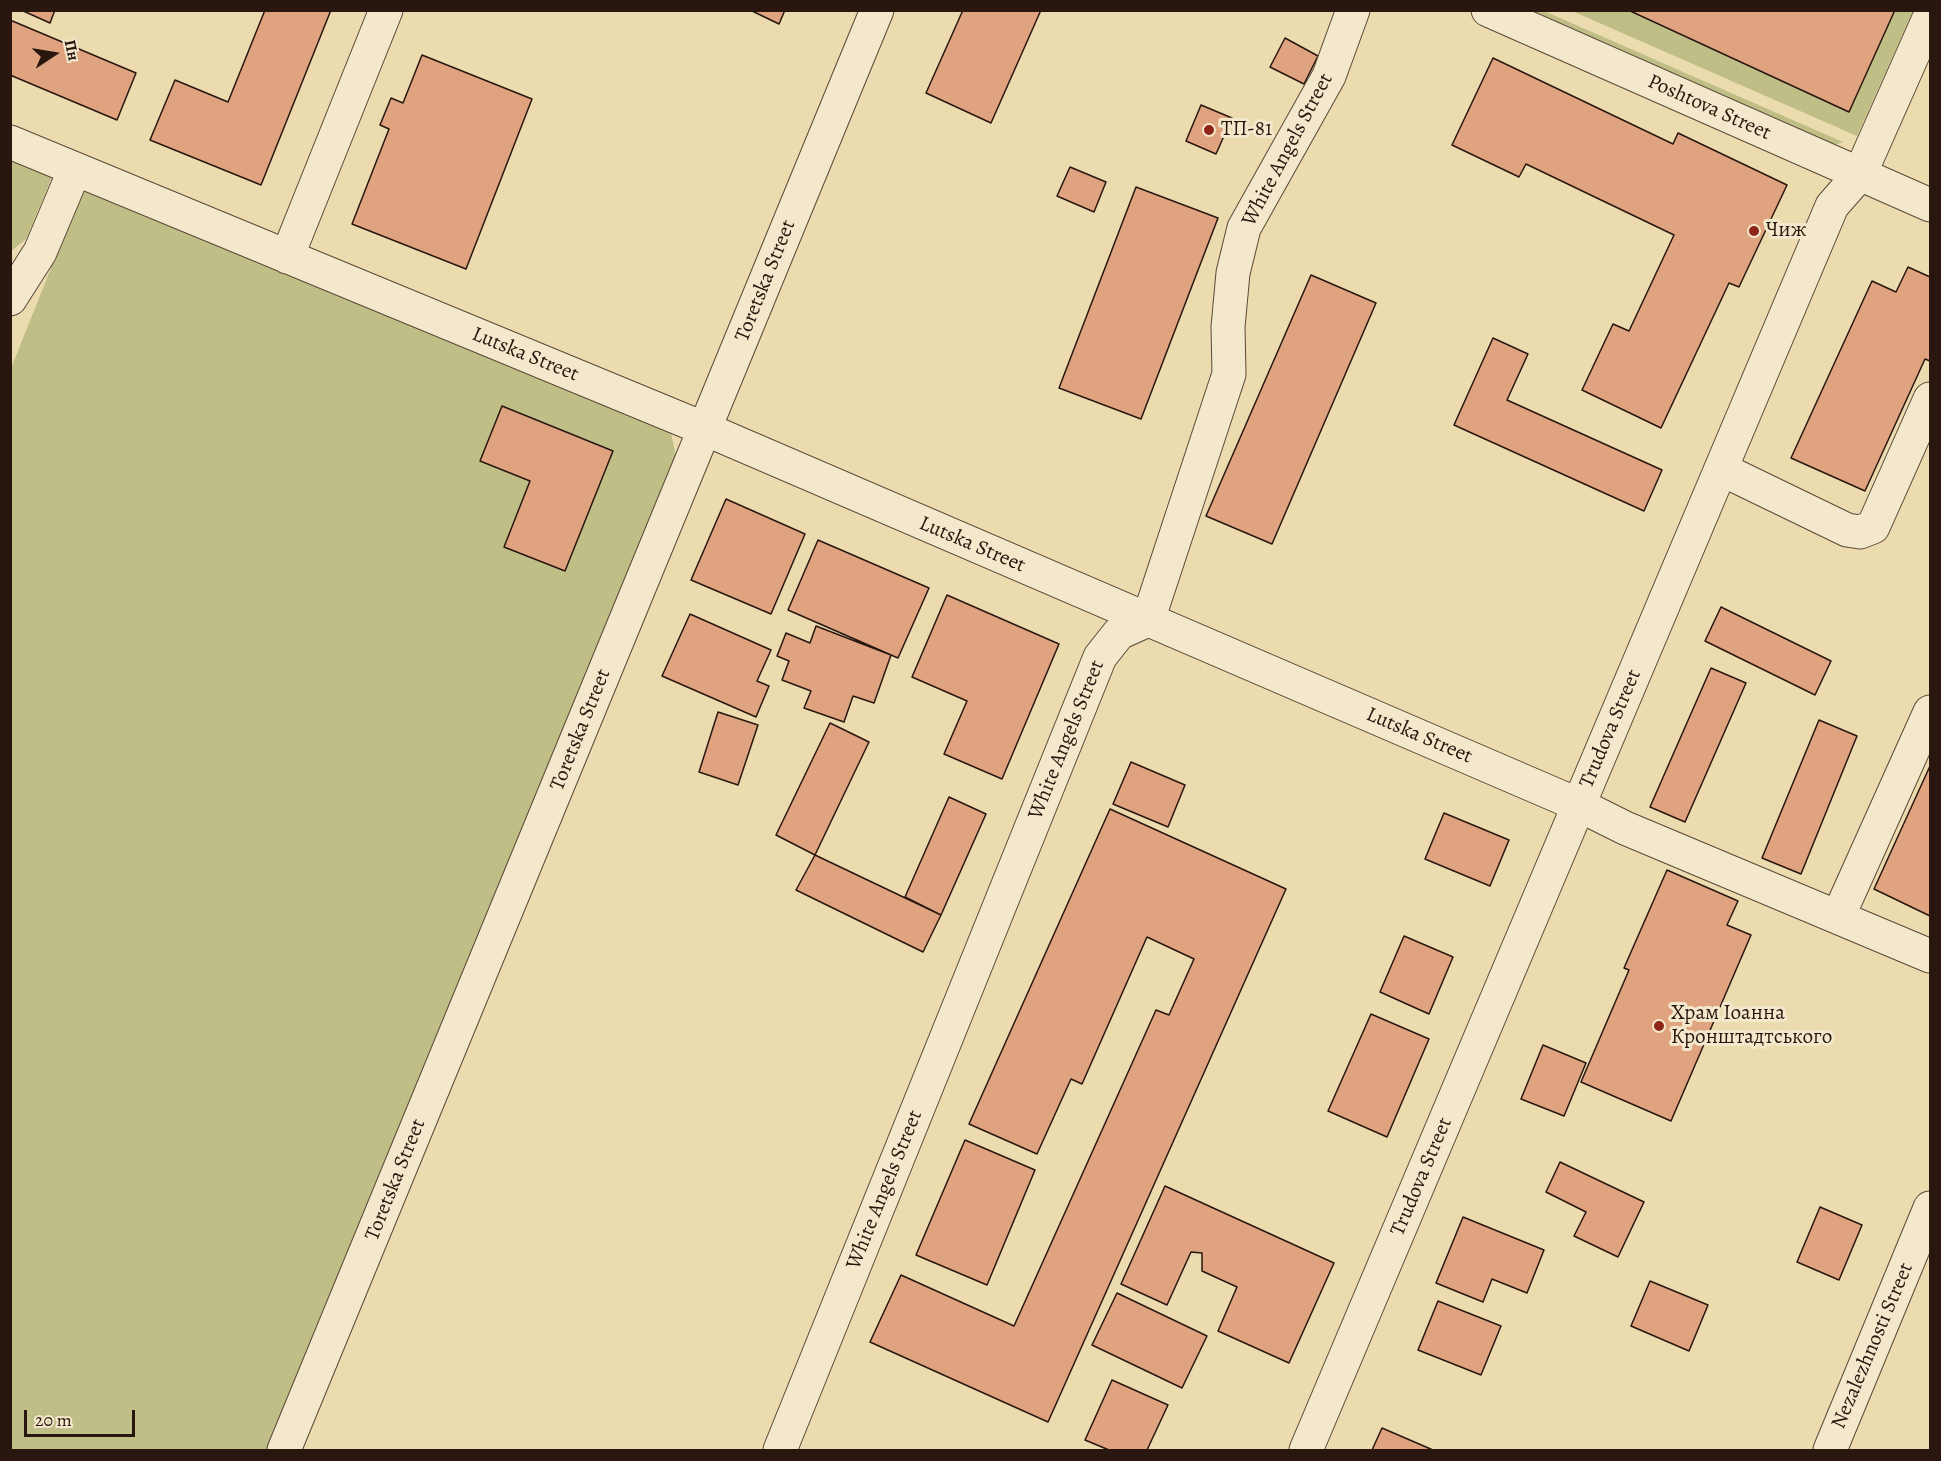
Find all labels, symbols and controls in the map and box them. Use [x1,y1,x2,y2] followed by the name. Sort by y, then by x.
[24,24,84,84] north arrow
[59,38,85,63] text: Пн
[1237,69,1339,231] street label: White Angels Street
[1643,70,1775,146] street label: Poshtova Street
[1221,117,1272,143] place label: ТП-81
[1202,123,1216,137] marker: ТП-81
[730,217,802,345] street label: Toretska Street
[1766,218,1806,244] place label: Чиж
[1747,224,1761,238] marker: Чиж
[468,322,582,388] street label: Lutska Street
[915,511,1029,579] street label: Lutska Street
[1024,657,1110,823] street label: White Angels Street
[545,666,617,794] street label: Toretska Street
[1575,666,1647,792] street label: Trudova Street
[1362,702,1476,770] street label: Lutska Street
[1671,1001,1832,1051] place label: Храм Іоанна Кронштадтського
[1652,1019,1666,1033] marker: Храм Іоанна Кронштадтського
[842,1107,928,1273] street label: White Angels Street
[1386,1114,1458,1240] street label: Trudova Street
[360,1116,432,1244] street label: Toretska Street
[1827,1259,1919,1433] street label: Nezalezhnosti Street
[27,1398,138,1436] scale bar
[35,1408,72,1432] text: 20 m

